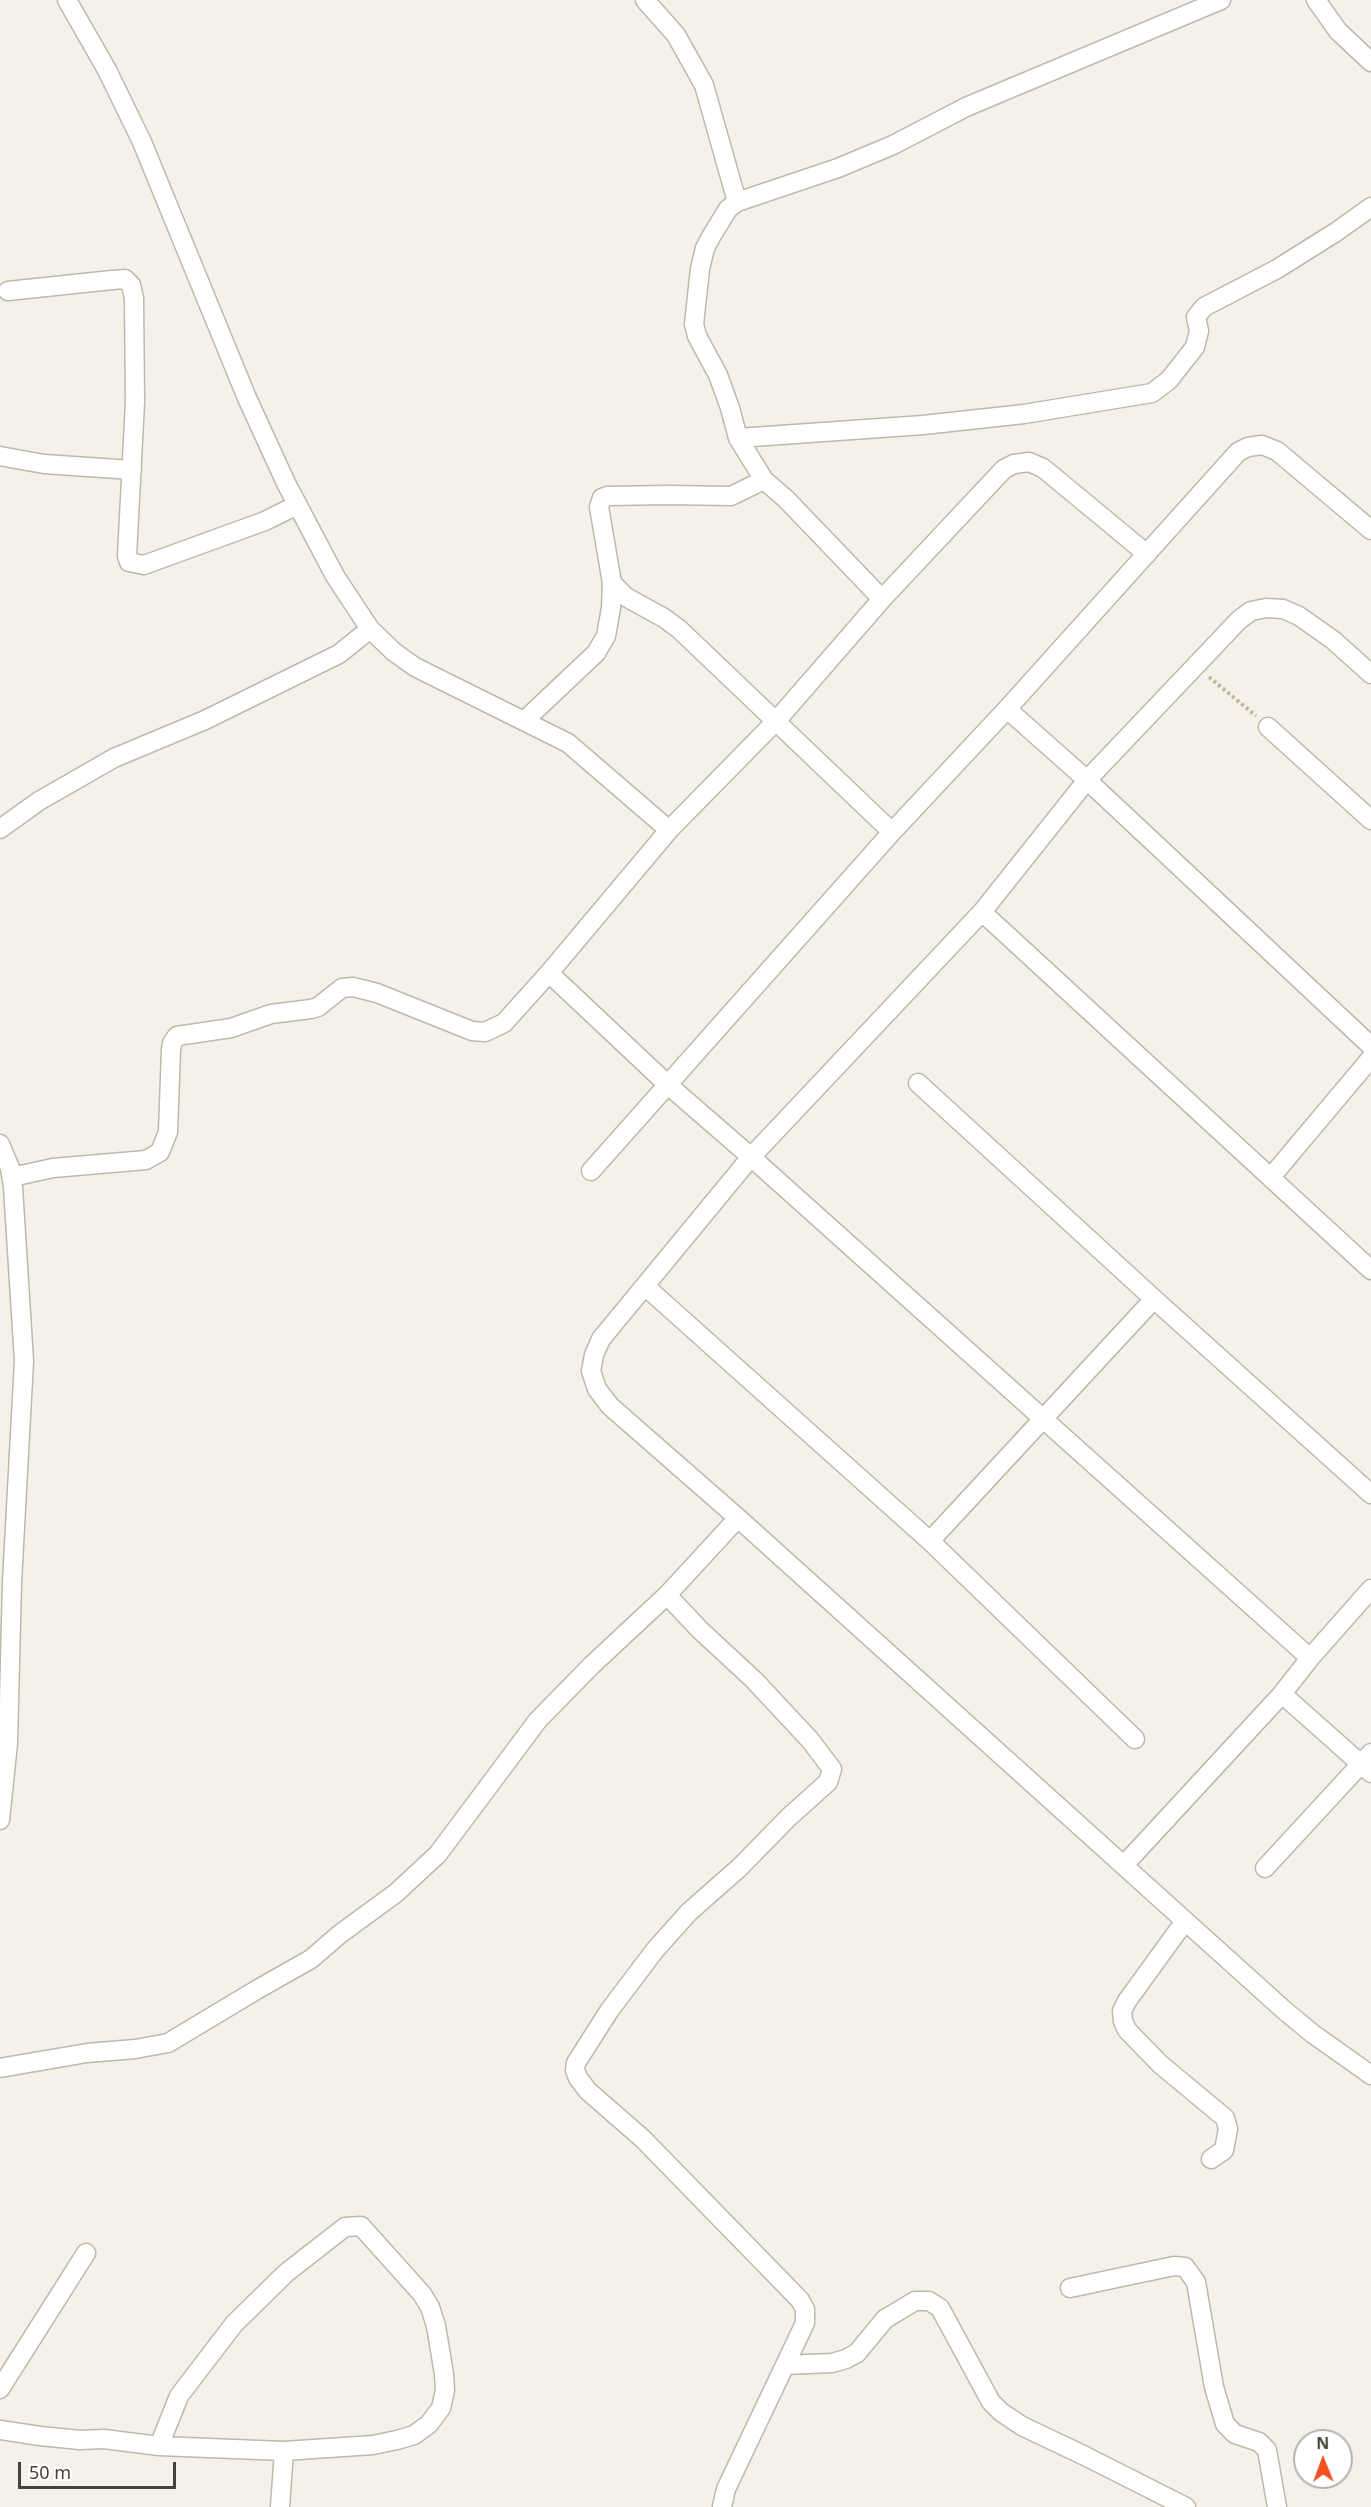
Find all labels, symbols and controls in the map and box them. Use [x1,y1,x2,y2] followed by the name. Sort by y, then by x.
[1293,2429,1353,2489] north arrow
[1316,2432,1329,2454] text: N
[21,2450,178,2488] scale bar
[29,2460,71,2484] text: 50 m

